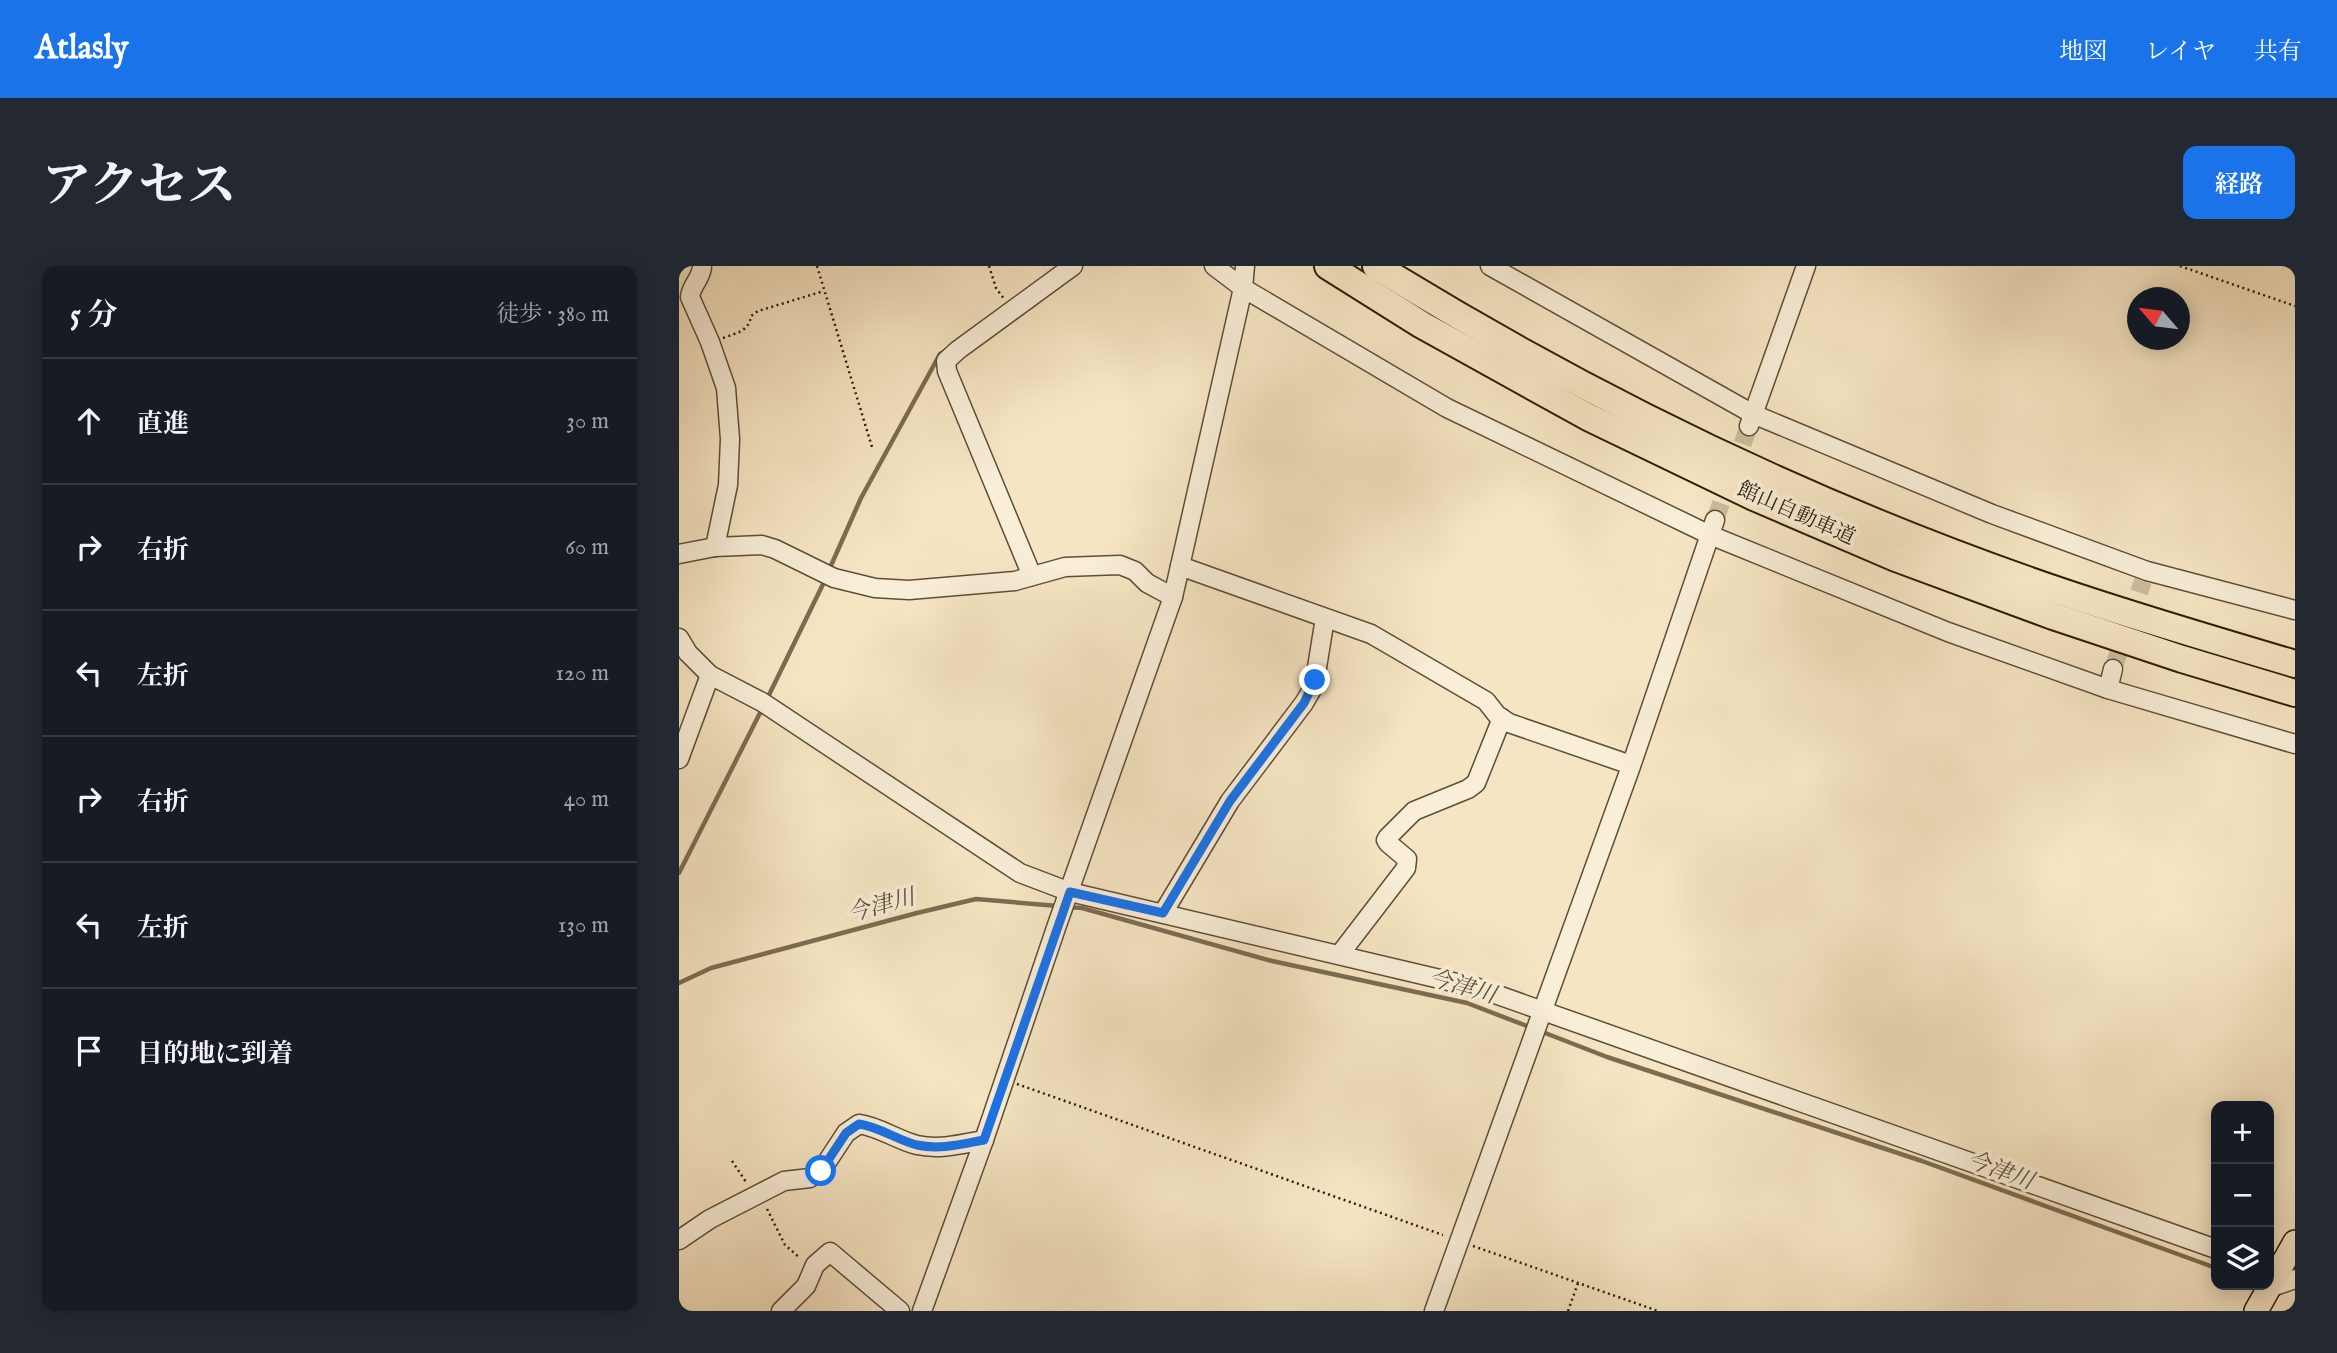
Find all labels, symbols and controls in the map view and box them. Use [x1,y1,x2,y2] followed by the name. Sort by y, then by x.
[35,28,128,70] text: Atlasly
[2059,37,2107,68] text: 地図
[2145,37,2216,68] text: レイヤ
[2254,37,2302,68] text: 共有
[2183,146,2295,219] button: 経路
[42,157,237,219] text: アクセス
[2127,287,2190,350] north arrow
[70,297,117,335] text: 5 分
[496,300,609,329] text: 徒歩 · 380 m
[70,402,108,440] icon: ahead
[566,407,609,436] text: 30 m
[137,408,189,441] text: 直進
[1733,476,1859,552] street label: 館山自動車道
[70,528,108,566] icon: right
[565,533,609,562] text: 60 m
[137,534,189,567] text: 右折
[70,654,108,692] icon: left
[556,659,609,688] text: 120 m
[137,660,189,693] text: 左折
[1299,664,1330,695] route end
[70,780,108,818] icon: right
[564,785,609,814] text: 40 m
[137,786,189,819] text: 右折
[844,882,921,929] water label: 今津川
[70,906,108,944] icon: left
[558,911,609,940] text: 130 m
[137,912,189,945] text: 左折
[1425,964,1502,1011] water label: 今津川
[70,1032,108,1070] icon: arrive
[137,1038,293,1071] text: 目的地に到着
[2211,1101,2274,1290] map controls
[2211,1101,2274,1164] button: +
[1963,1146,2040,1197] water label: 今津川
[805,1155,836,1186] route start
[2211,1164,2274,1227] button: −
[2211,1227,2274,1290] button: layers

